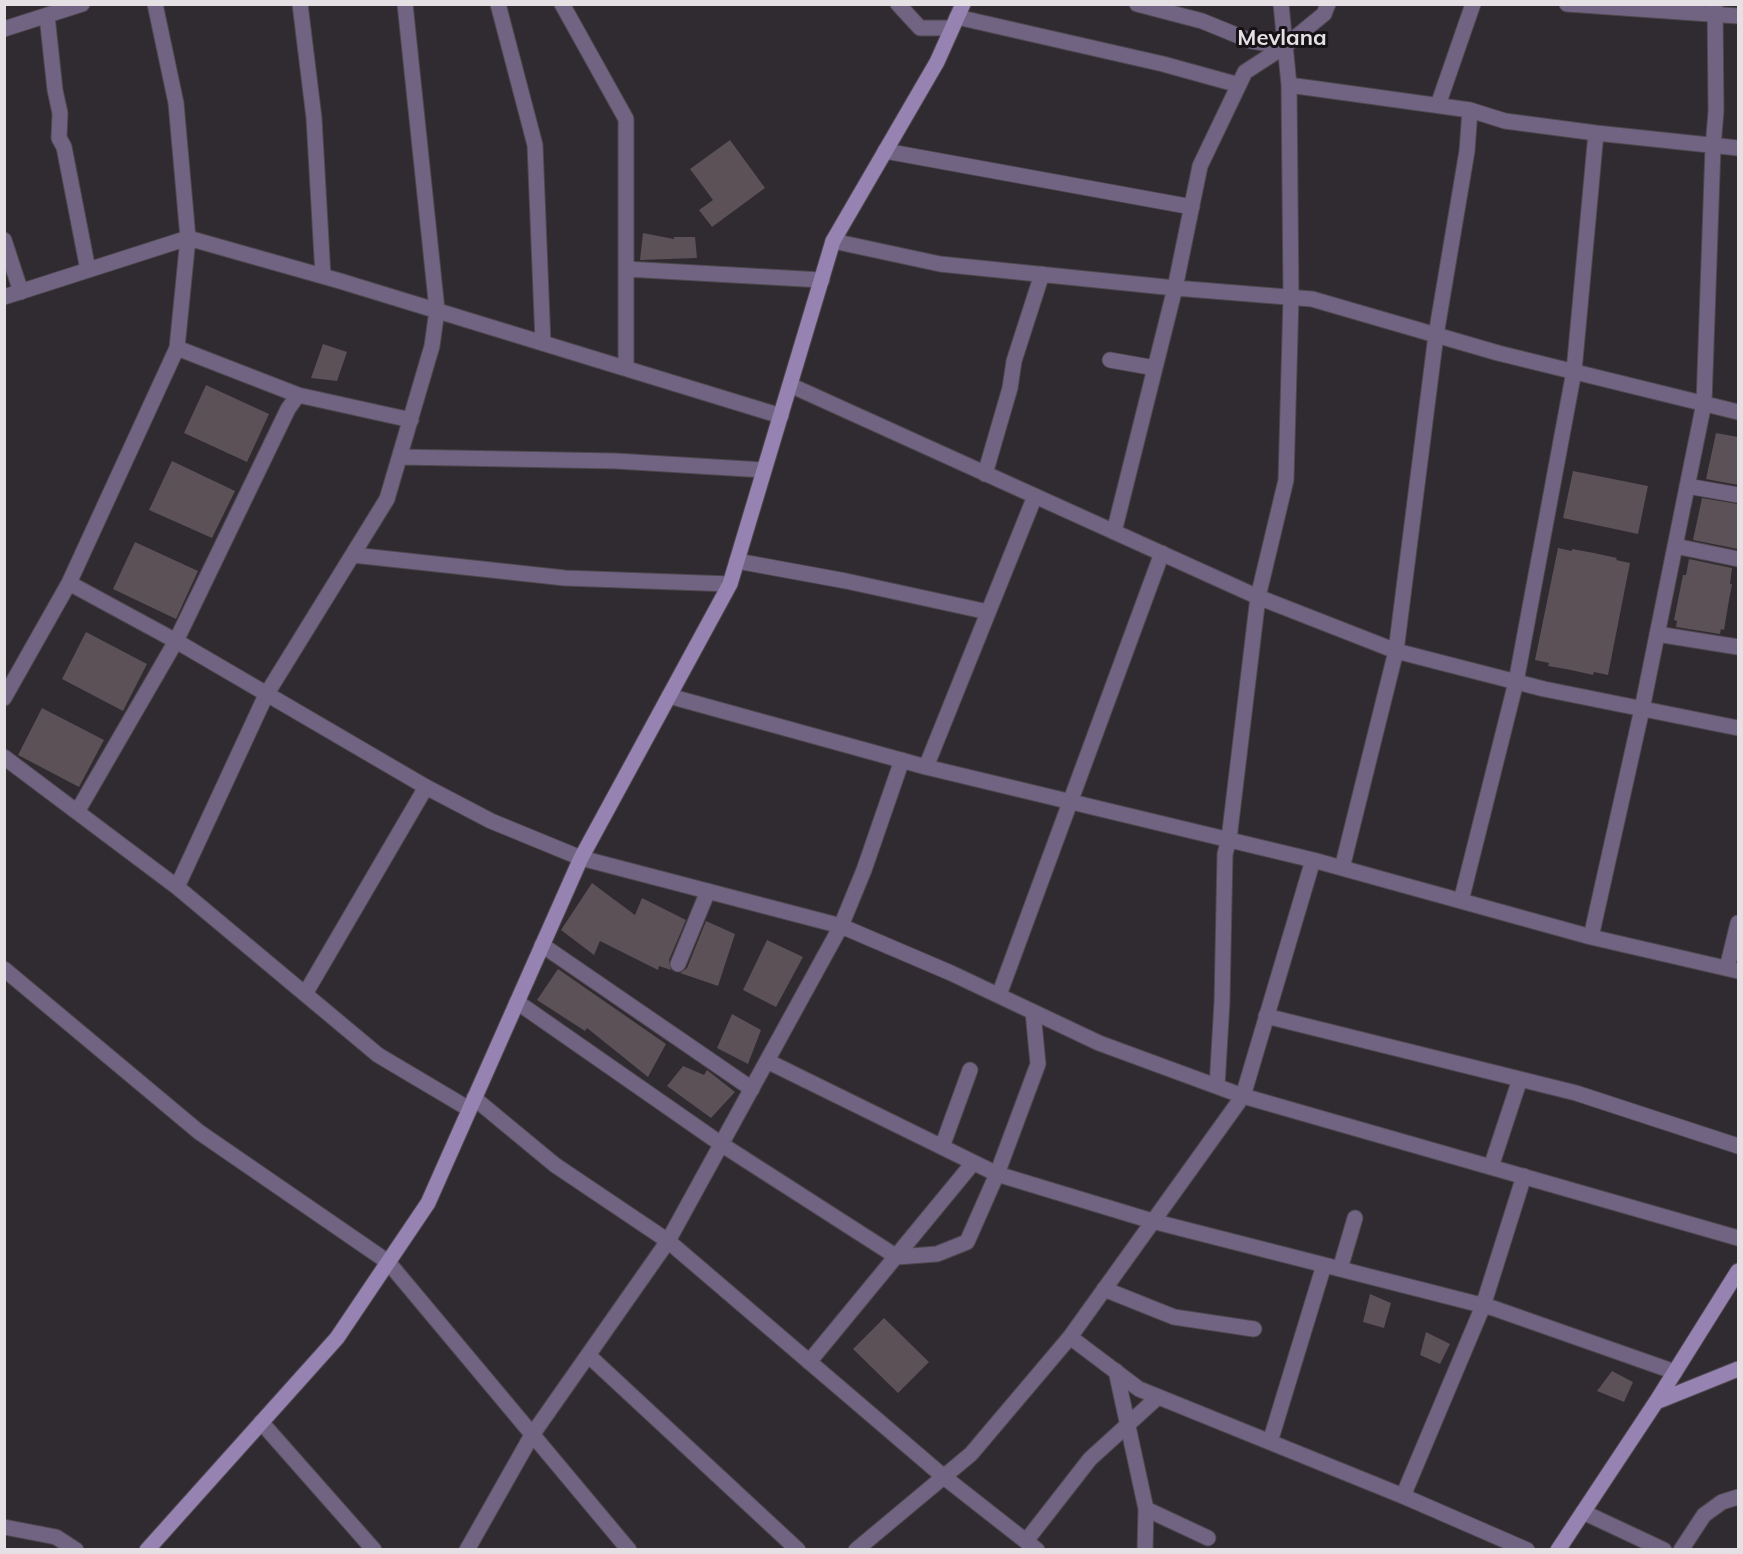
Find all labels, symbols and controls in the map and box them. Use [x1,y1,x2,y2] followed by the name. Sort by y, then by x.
[1237,25,1327,51] district label: Mevlana

